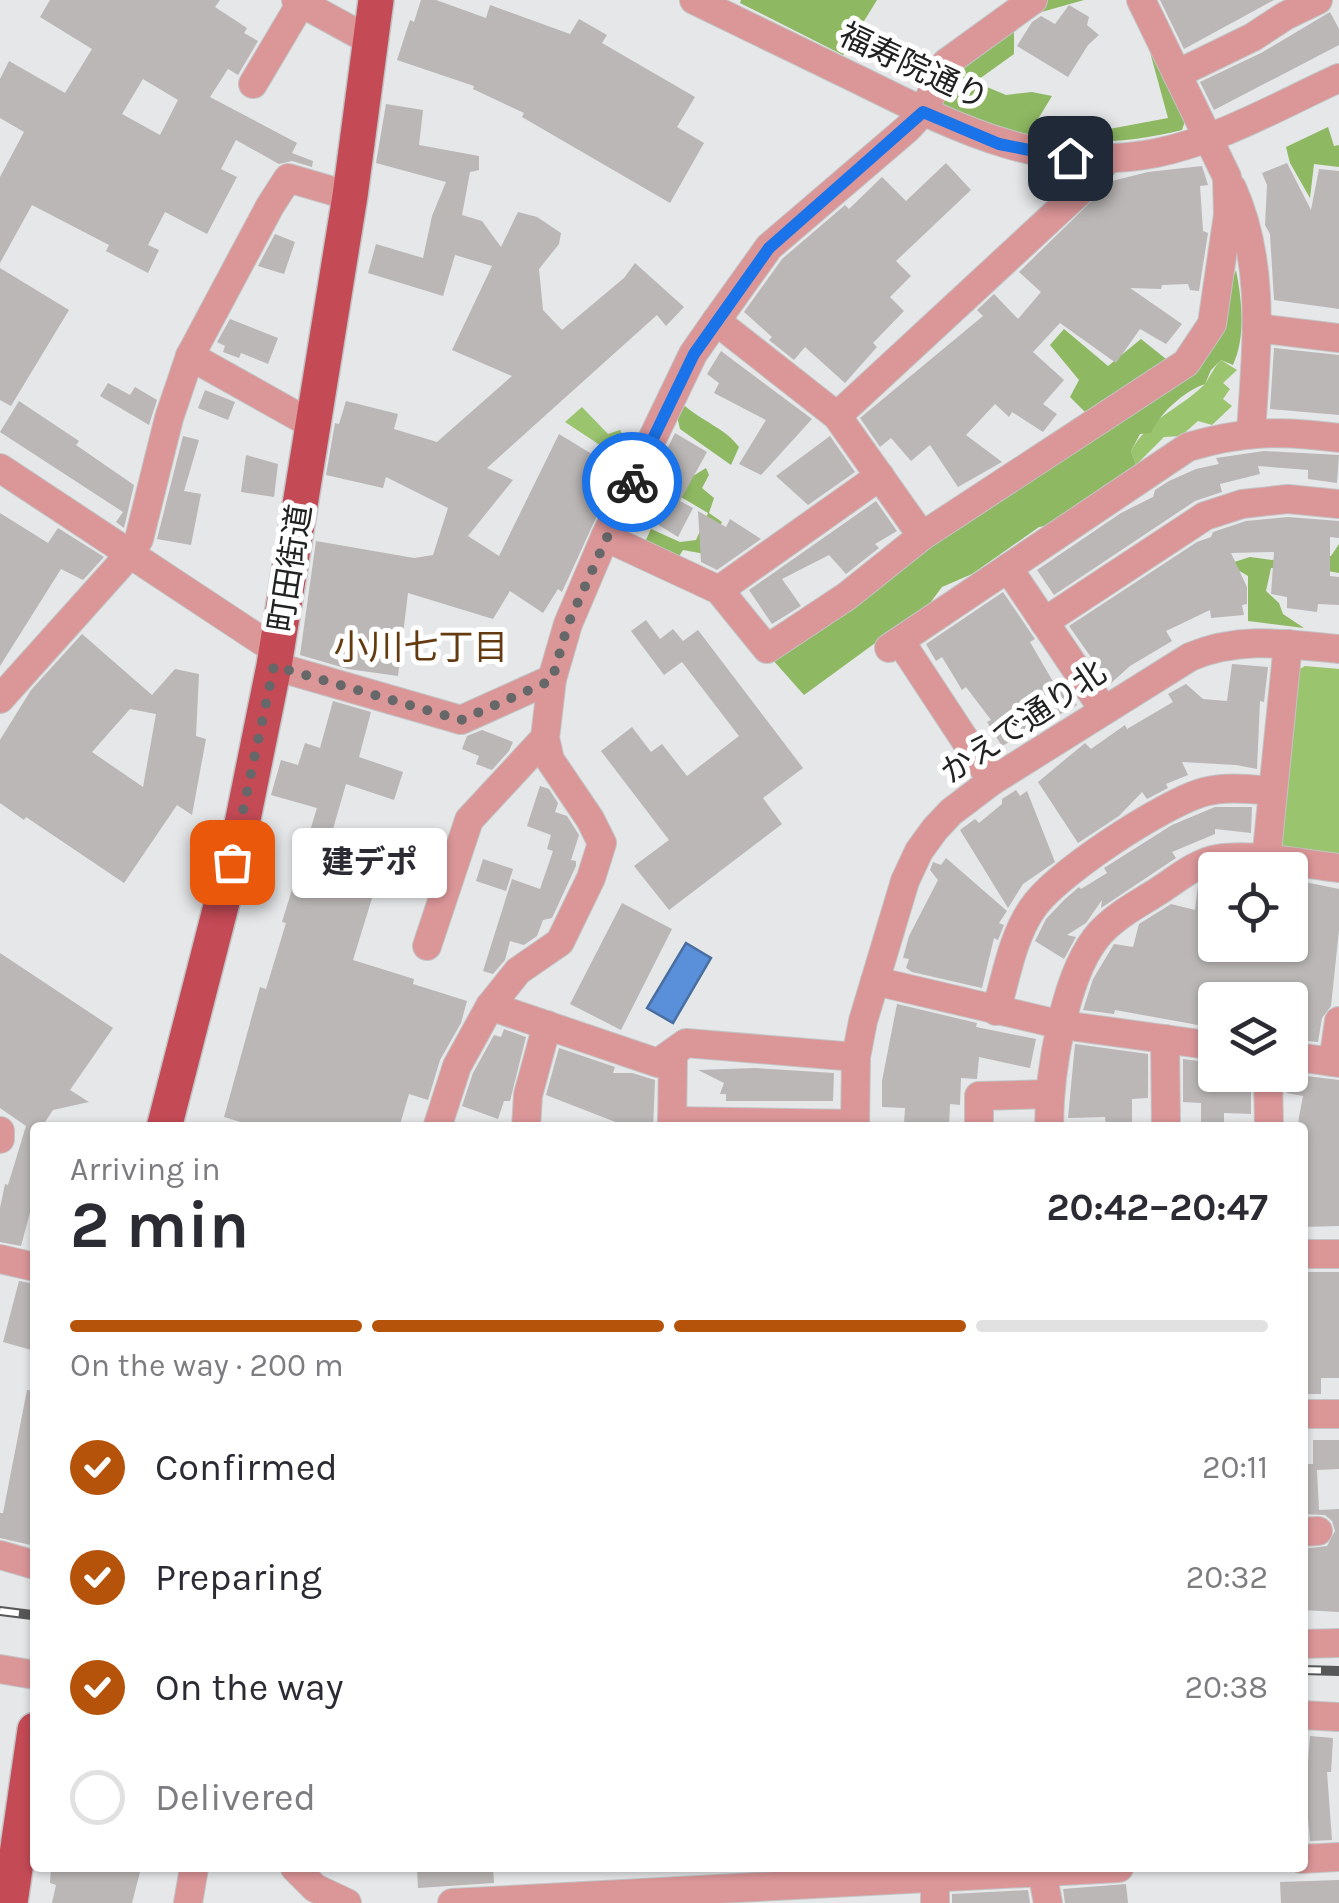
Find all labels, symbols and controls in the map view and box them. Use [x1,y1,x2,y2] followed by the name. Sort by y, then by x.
[833,16,994,117] street label: 福寿院通り
[1028,116,1113,201] pin
[1043,131,1098,186] icon: home
[582,432,682,532] courier
[605,455,660,510] icon: bike
[262,502,319,634] street label: 町田街道
[333,627,509,668] district label: 小川七丁目
[934,654,1113,791] street label: かえで通り北
[190,820,275,905] pin
[292,827,447,897] callout: 建デポ
[205,835,260,890] icon: bag
[321,844,418,881] text: 建デポ
[1198,852,1308,1092] map controls
[1198,852,1308,962] button: locate
[1198,982,1308,1092] button: layers
[70,1151,221,1188] text: Arriving in
[1046,1185,1268,1230] text: 20:42–20:47
[70,1187,249,1263] text: 2 min
[70,1347,344,1384] text: On the way · 200 m
[70,1440,125,1495] icon: check
[155,1445,338,1490] text: Confirmed
[1202,1449,1268,1486] text: 20:11
[70,1550,125,1605] icon: check
[155,1555,322,1600] text: Preparing
[1186,1559,1268,1596] text: 20:32
[70,1660,125,1715] icon: check
[155,1665,343,1710] text: On the way
[1185,1669,1268,1706] text: 20:38
[155,1775,316,1820] text: Delivered

